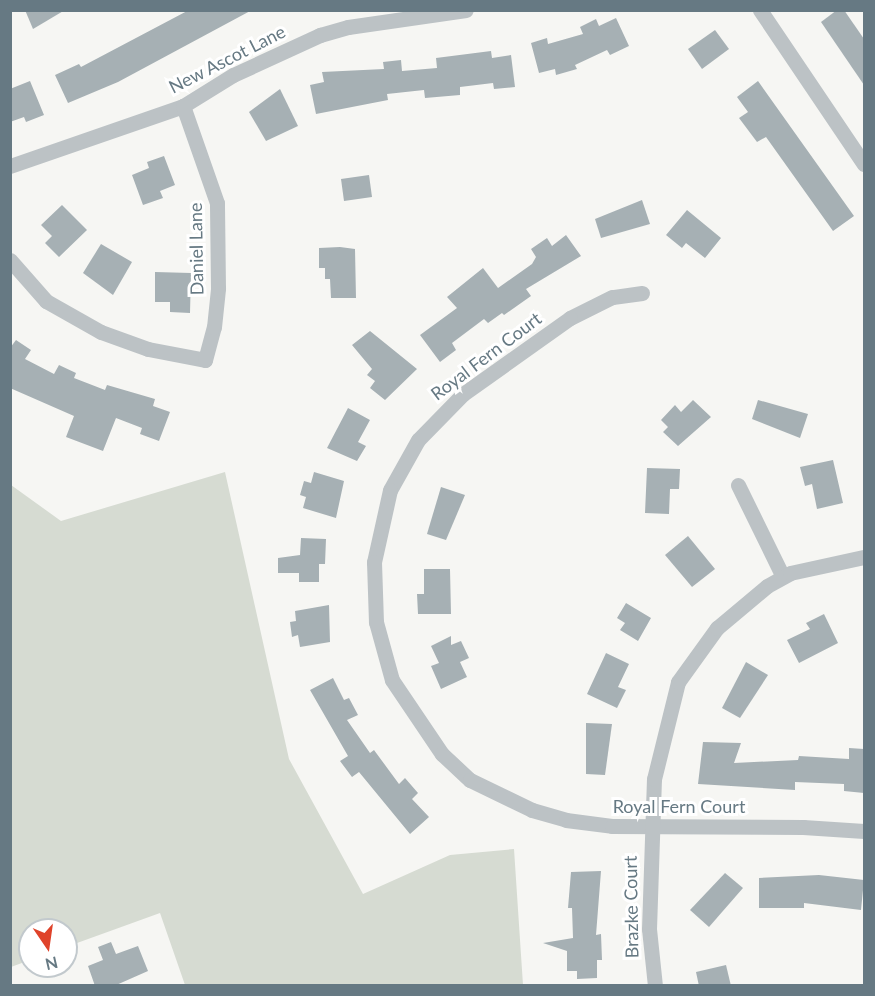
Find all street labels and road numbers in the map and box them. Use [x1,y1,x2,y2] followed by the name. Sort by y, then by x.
[165,20,289,98] street label: New Ascot Lane
[184,202,208,296] street label: Daniel Lane
[427,307,545,405] street label: Royal Fern Court
[613,795,745,817] street label: Royal Fern Court
[619,855,643,959] street label: Brazke Court

